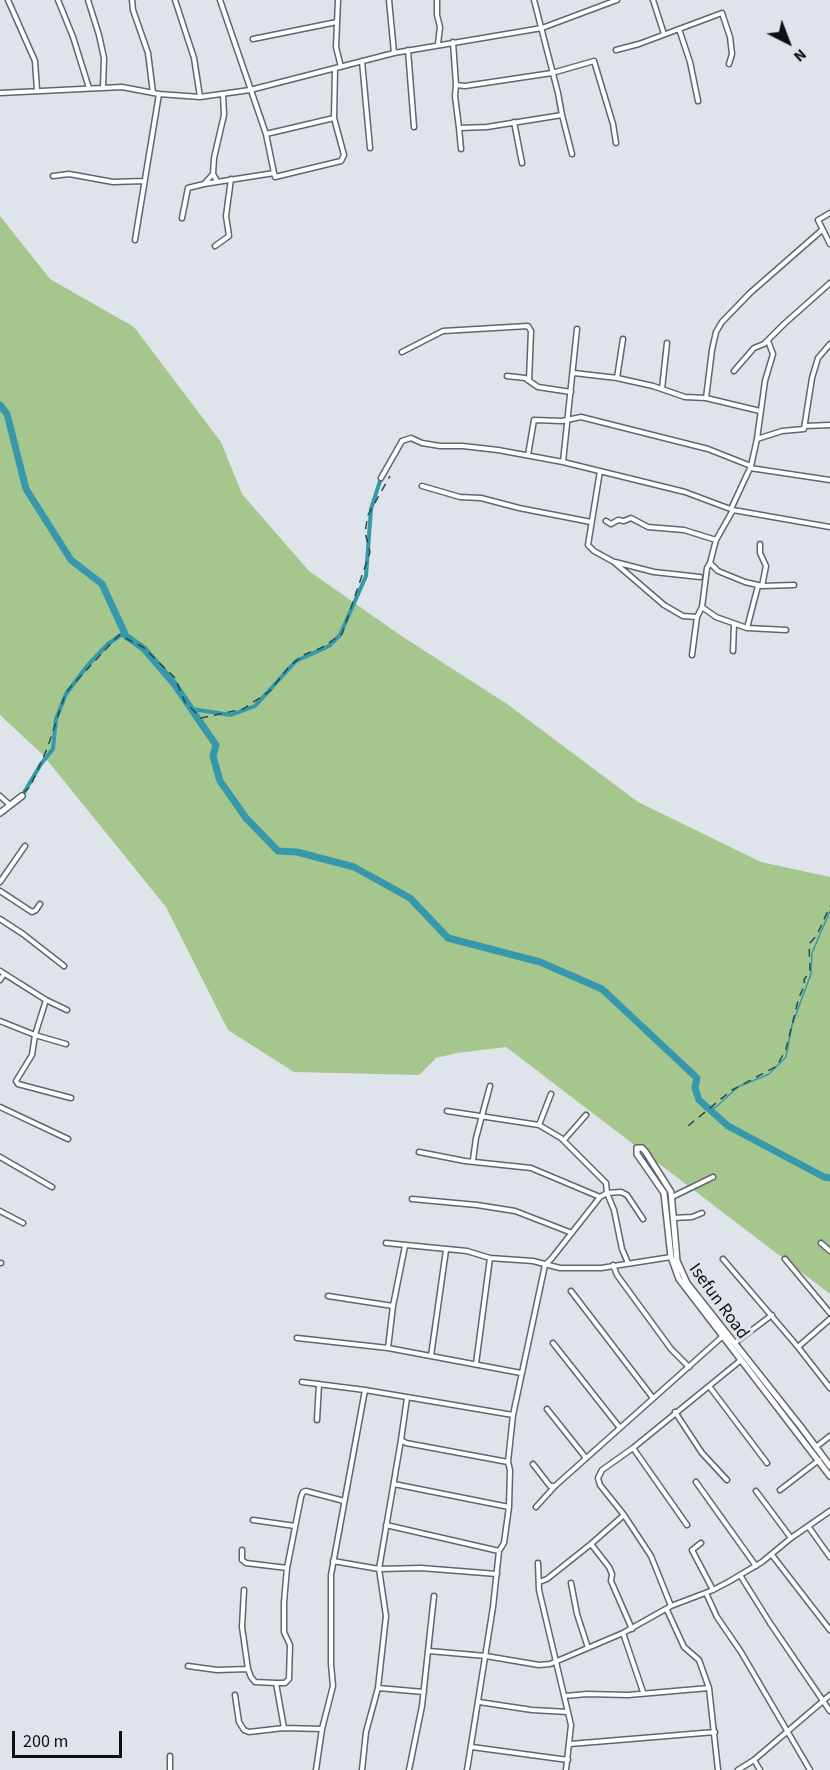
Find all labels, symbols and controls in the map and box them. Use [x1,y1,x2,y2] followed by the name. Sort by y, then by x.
[758,12,818,72] north arrow
[789,44,811,67] text: N
[683,1260,753,1344] street label: Isefun Road
[15,1719,124,1757] scale bar
[23,1729,68,1754] text: 200 m

